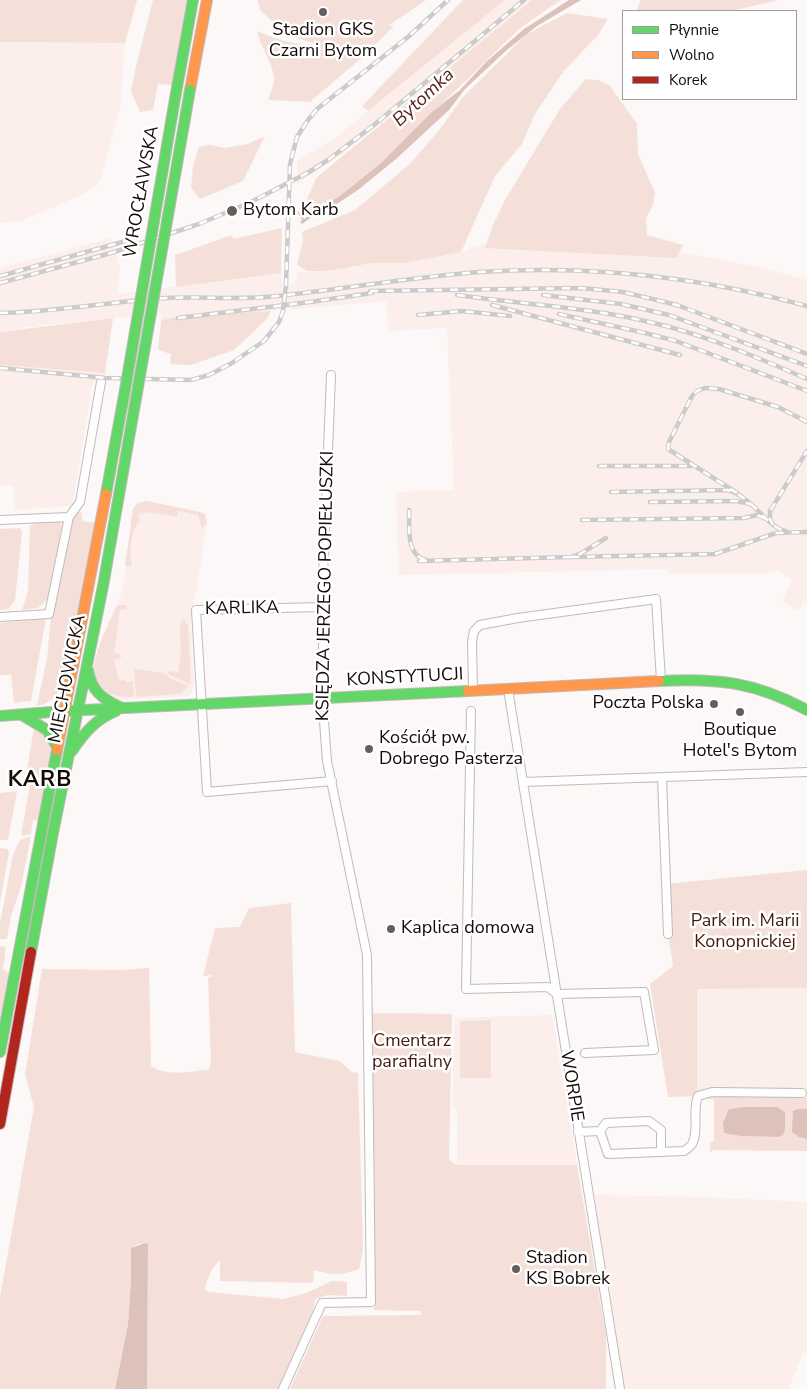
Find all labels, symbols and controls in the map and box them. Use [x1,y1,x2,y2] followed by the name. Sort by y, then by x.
[317,6,329,18] marker: Stadion GKS Czarni Bytom
[622,10,797,100] legend
[269,20,377,62] place label: Stadion GKS Czarni Bytom
[669,20,719,40] text: Płynnie
[669,45,714,65] text: Wolno
[389,64,459,132] water label: Bytomka
[669,70,707,90] text: Korek
[120,124,164,260] street label: WROCŁAWSKA
[243,200,339,222] place label: Bytom Karb
[225,204,239,218] marker: Bytom Karb
[313,451,339,721] street label: KSIĘDZA JERZEGO POPIEŁUSZKI
[205,598,279,620] street label: KARLIKA
[45,613,91,745] street label: MIECHOWICKA
[346,664,464,692] street label: KONSTYTUCJI
[593,693,704,715] place label: Poczta Polska
[708,698,720,710] marker: Poczta Polska
[734,706,746,718] marker: Boutique Hotel's Bytom
[683,720,797,762] place label: Boutique Hotel's Bytom
[379,728,523,771] place label: Kościół pw. Dobrego Pasterza
[363,743,375,755] marker: Kościół pw. Dobrego Pasterza
[7,768,73,794] district label: KARB
[691,911,799,954] park label: Park im. Marii Konopnickiej
[401,918,534,940] place label: Kaplica domowa
[385,923,397,935] marker: Kaplica domowa
[372,1031,452,1074] park label: Cmentarz parafialny
[555,1049,587,1123] street label: WORPIE
[526,1248,610,1290] place label: Stadion KS Bobrek
[510,1263,522,1275] marker: Stadion KS Bobrek

